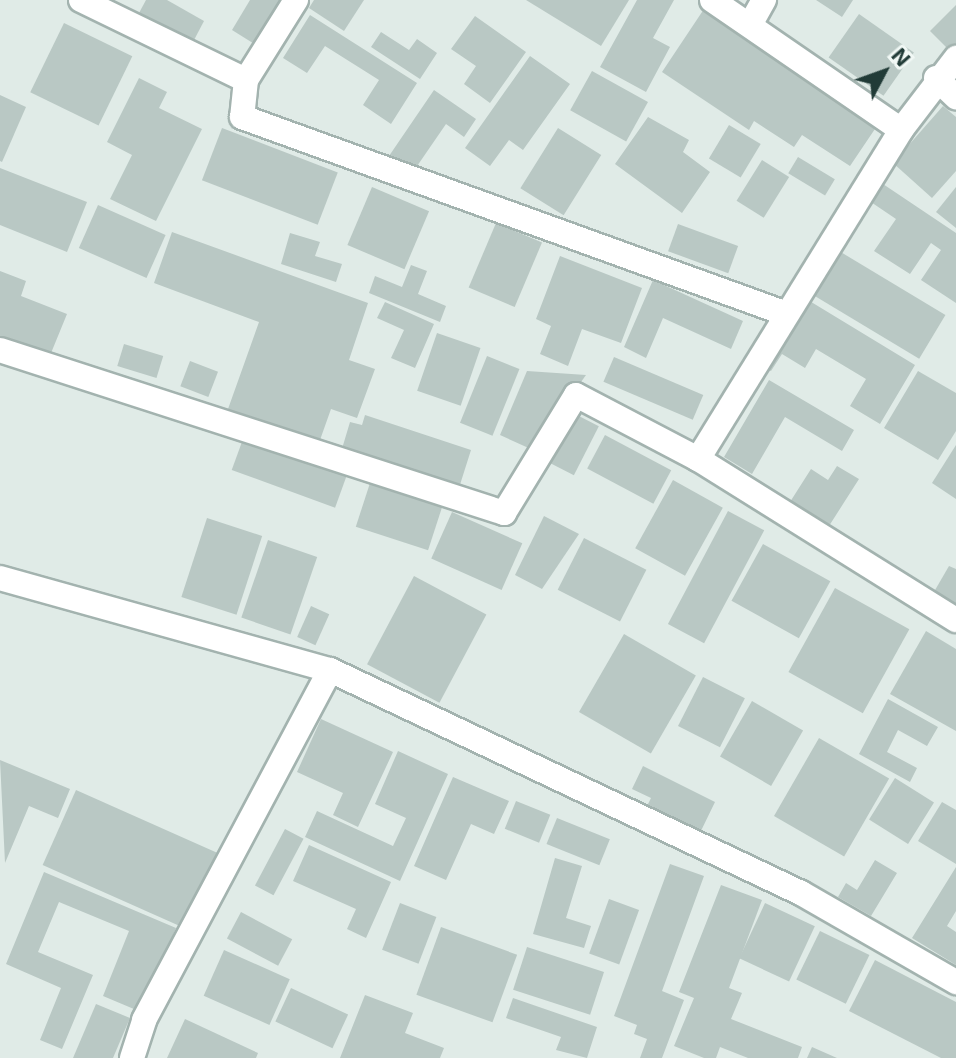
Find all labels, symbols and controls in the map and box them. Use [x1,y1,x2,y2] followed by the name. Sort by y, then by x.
[844,32,924,112] north arrow
[887,42,917,71] text: N

